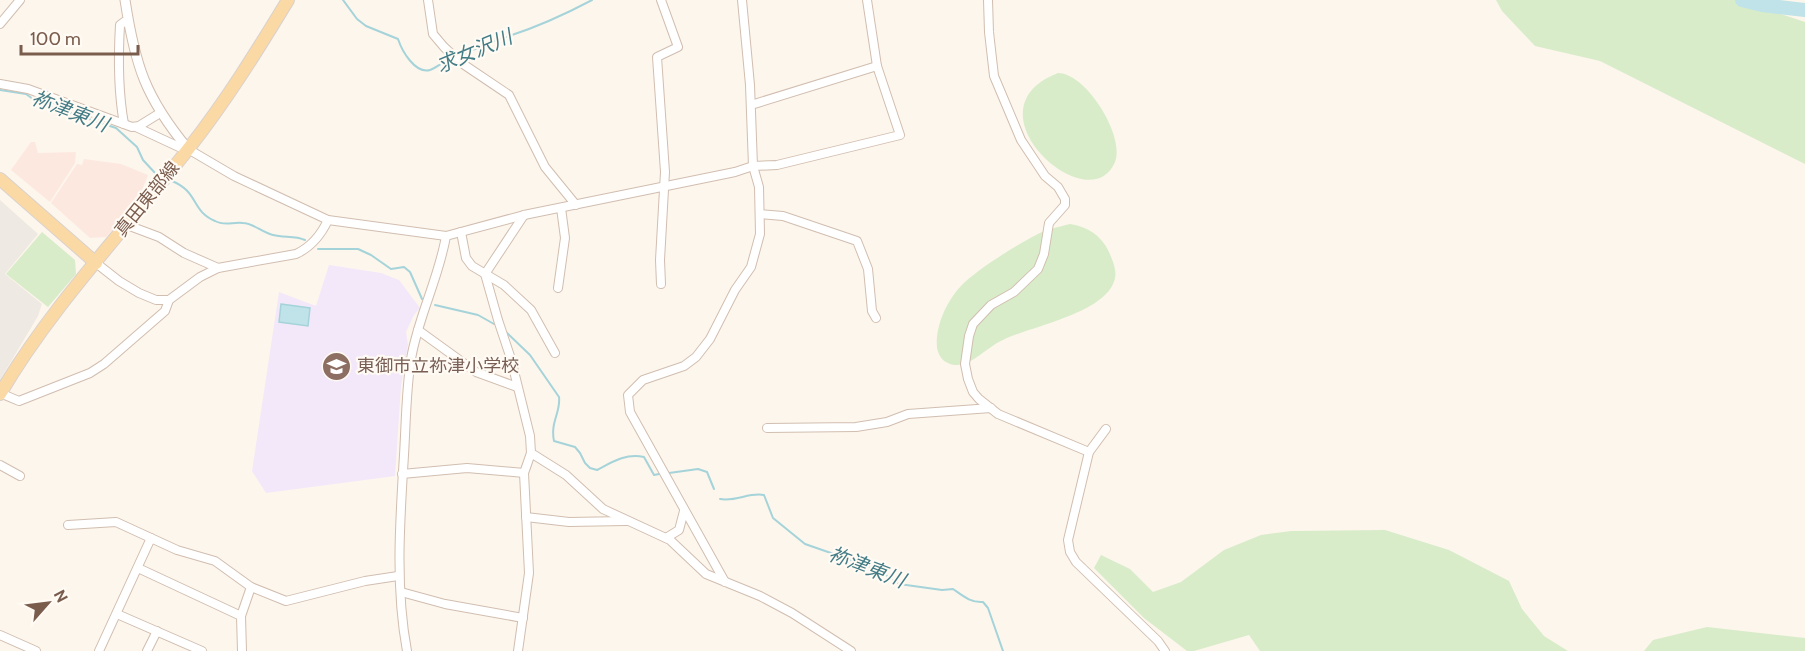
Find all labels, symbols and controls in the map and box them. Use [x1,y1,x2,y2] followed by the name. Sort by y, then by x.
[21,18,138,56] scale bar
[432,24,517,78] water label: 求女沢川
[30,28,81,50] text: 100 m
[28,85,114,137] water label: 祢津東川
[110,157,184,241] street label: 真田東部線
[320,350,352,382] school or university icon: 東御市立祢津小学校
[357,355,519,377] place label: 東御市立祢津小学校
[825,541,911,593] water label: 祢津東川
[18,573,78,633] north arrow
[50,587,72,606] text: N

